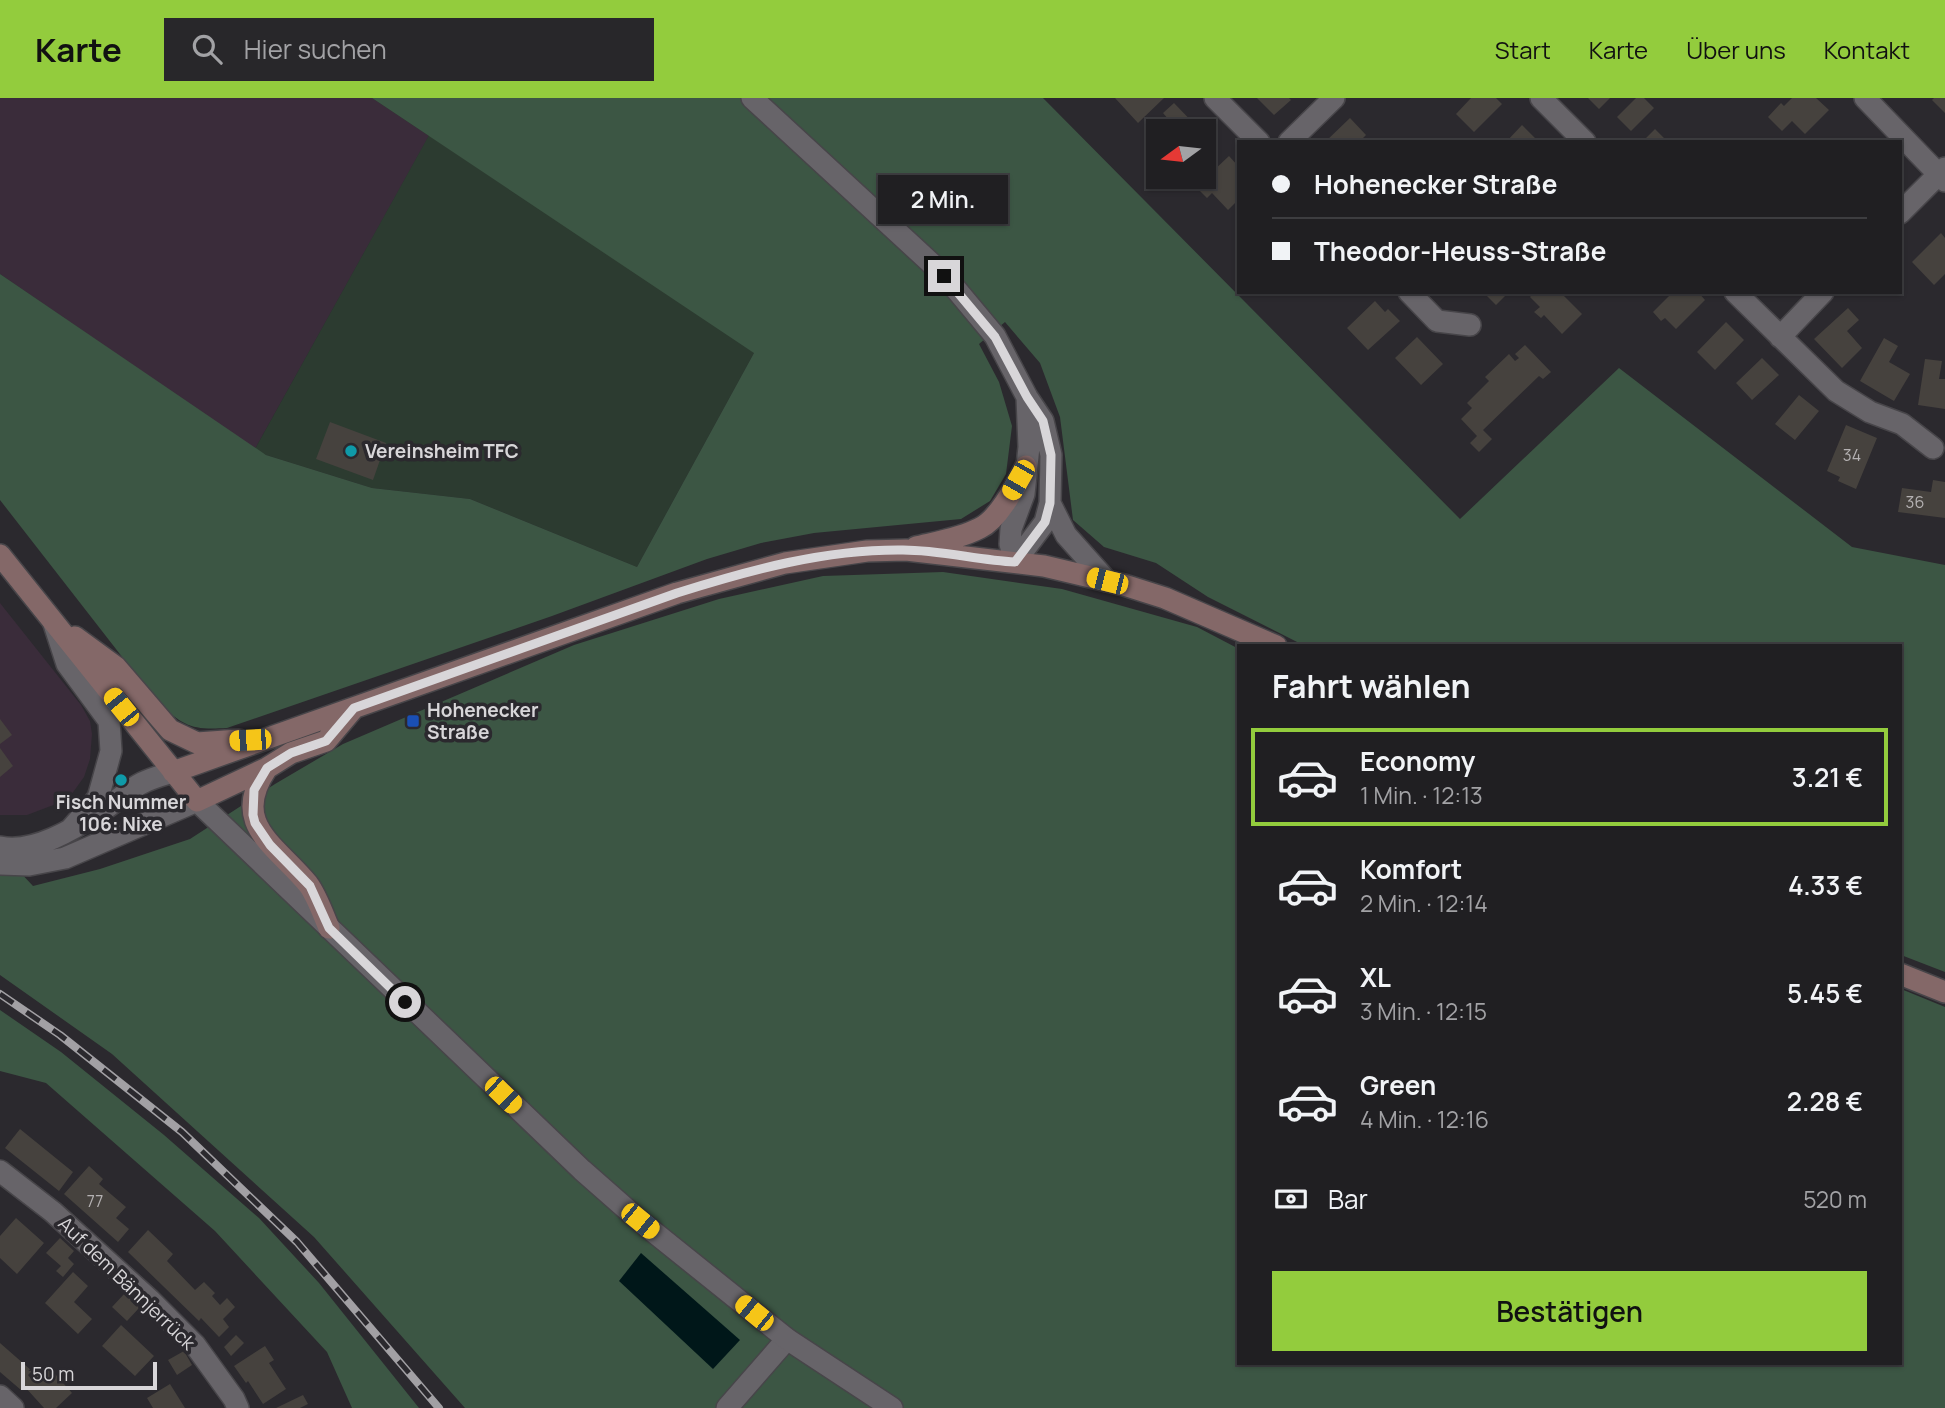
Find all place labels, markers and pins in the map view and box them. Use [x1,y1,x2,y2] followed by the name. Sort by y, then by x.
[365,438,519,464] place label: Vereinsheim TFC
[343,443,359,459] marker: Vereinsheim TFC
[427,697,539,745] place label: Hohenecker Straße
[405,713,421,729] marker: Hohenecker Straße
[113,772,129,788] marker: Fisch Nummer 106: Nixe
[56,789,187,837] place label: Fisch Nummer 106: Nixe

